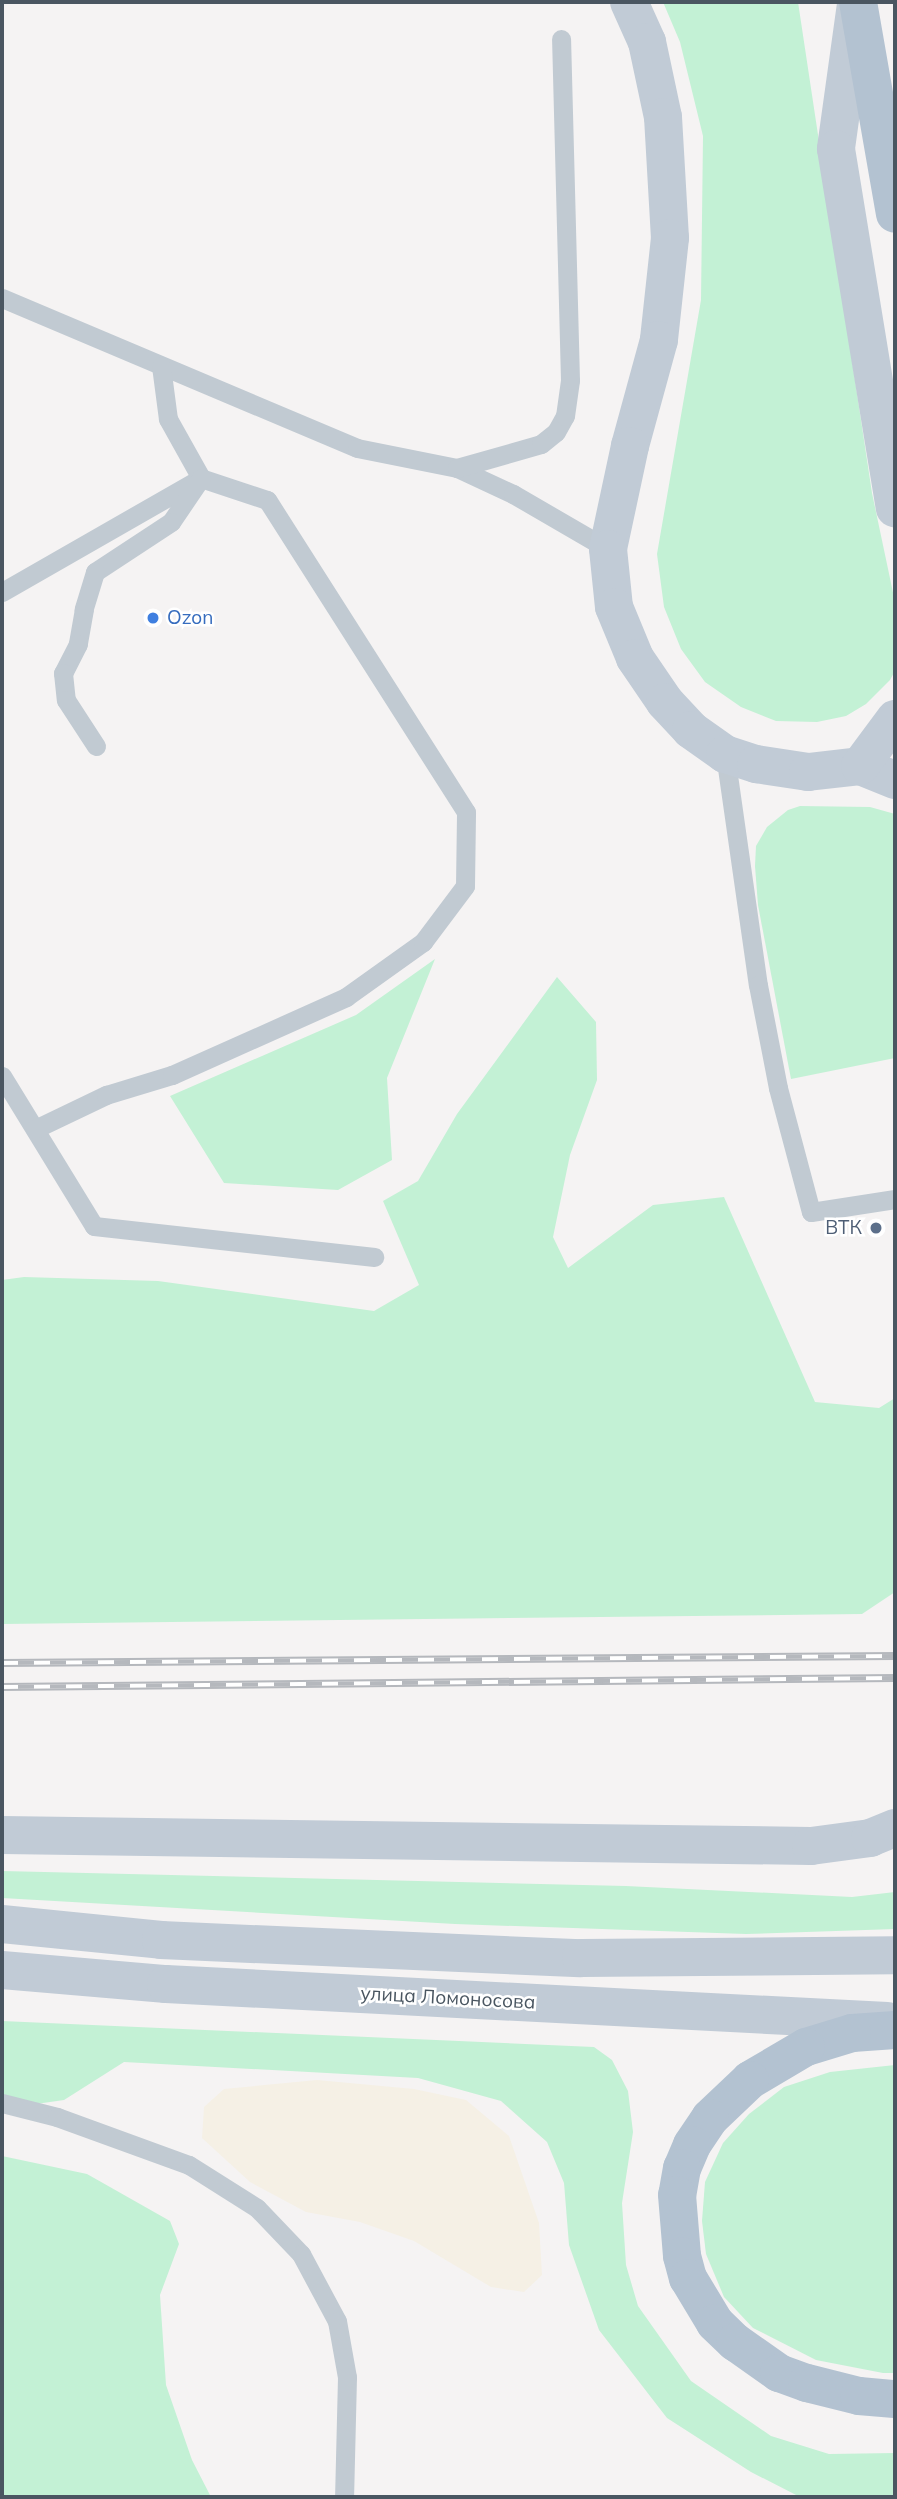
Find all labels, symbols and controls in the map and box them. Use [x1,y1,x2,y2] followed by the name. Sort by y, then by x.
[167,607,213,629] place label: Ozon
[145,610,161,626] marker: Ozon
[825,1217,862,1239] place label: ВТК
[868,1220,884,1236] marker: ВТК
[360,1982,536,2014] street label: улица Ломоносова

